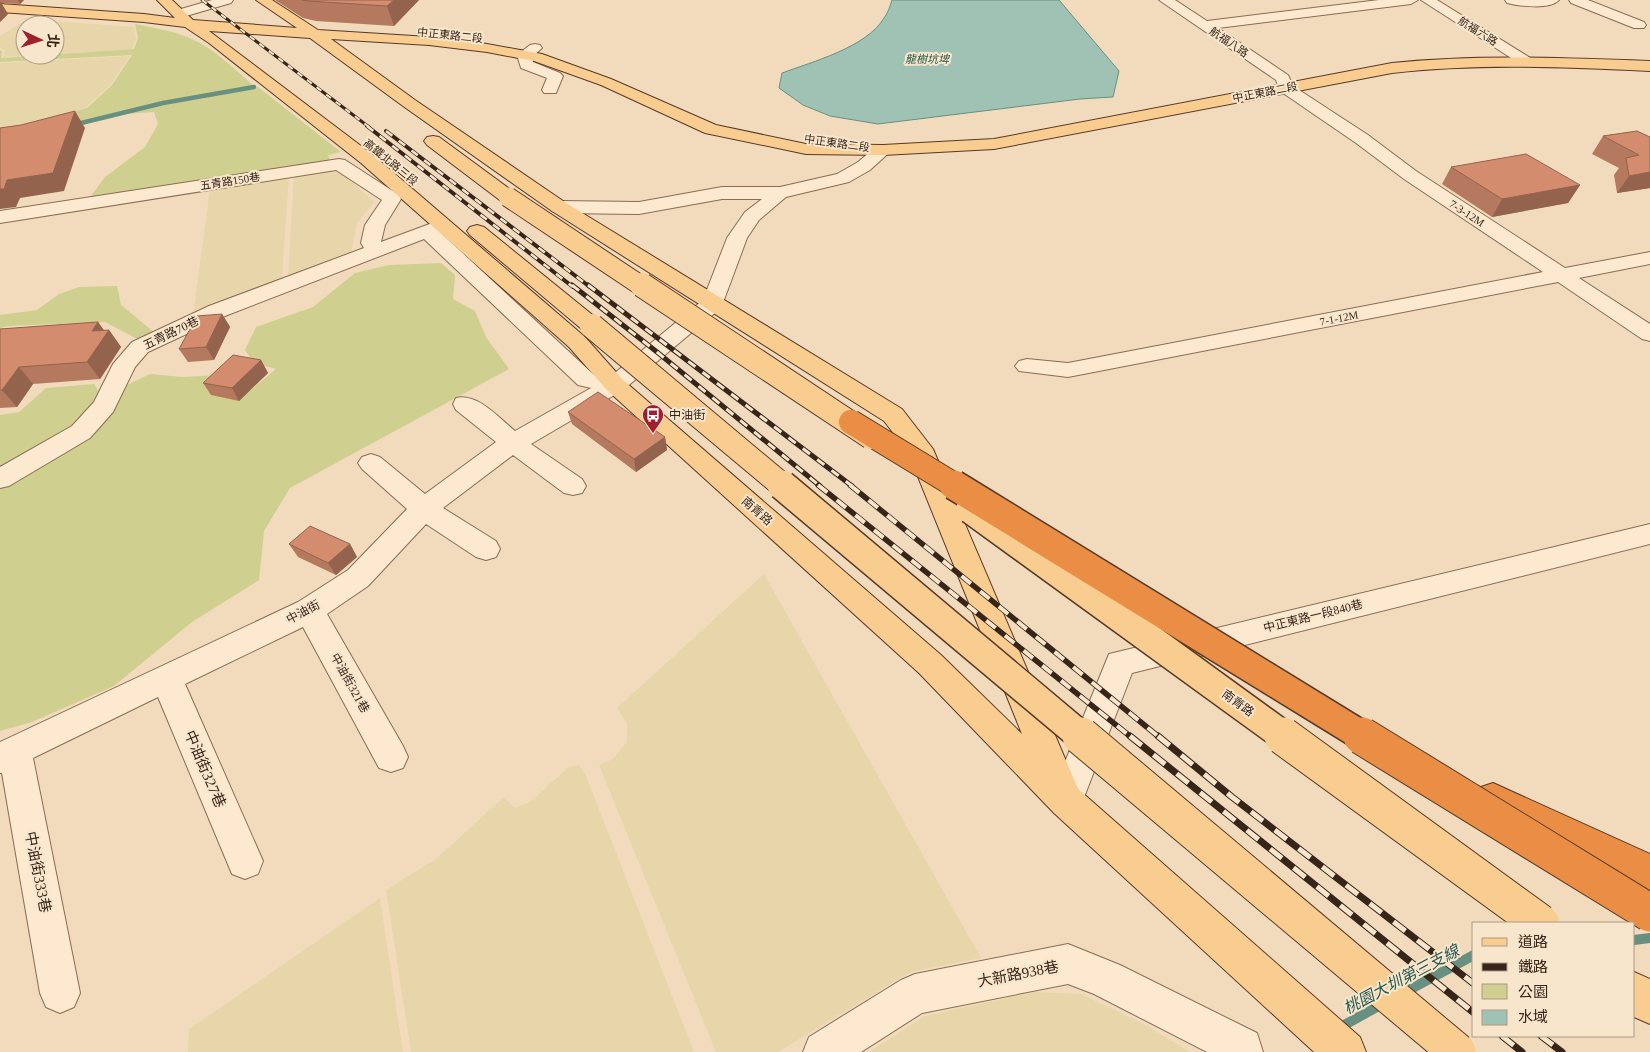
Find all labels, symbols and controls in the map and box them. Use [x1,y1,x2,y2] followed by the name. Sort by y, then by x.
[1456,14,1500,48] street label: 航福六路
[15,15,65,65] north arrow
[1207,25,1251,59] street label: 航福八路
[417,26,483,44] street label: 中正東路二段
[44,33,60,48] text: 北
[905,53,951,65] water label: 龍樹坑埤
[1231,80,1299,104] street label: 中正東路二段
[803,132,871,154] street label: 中正東路二段
[362,137,420,187] street label: 高鐵北路三段
[199,170,261,192] street label: 五青路150巷
[1447,197,1487,229] street label: 7-3-12M
[1319,308,1360,328] street label: 7-1-12M
[141,314,201,352] street label: 五青路70巷
[641,403,665,434] bus stop icon: 中油街
[669,408,705,422] place label: 中油街
[739,494,775,528] street label: 南青路
[284,597,322,627] street label: 中油街
[1262,597,1364,635] street label: 中正東路一段840巷
[328,651,372,715] street label: 中油街321巷
[1219,687,1257,719] street label: 南青路
[182,728,228,810] street label: 中油街327巷
[22,830,54,914] street label: 中油街333巷
[1472,922,1635,1037] legend
[1518,934,1548,950] text: 道路
[1341,941,1463,1017] water label: 桃園大圳第三支線
[976,958,1060,990] street label: 大新路938巷
[1518,959,1548,975] text: 鐵路
[1518,984,1548,1000] text: 公園
[1518,1009,1548,1025] text: 水域

